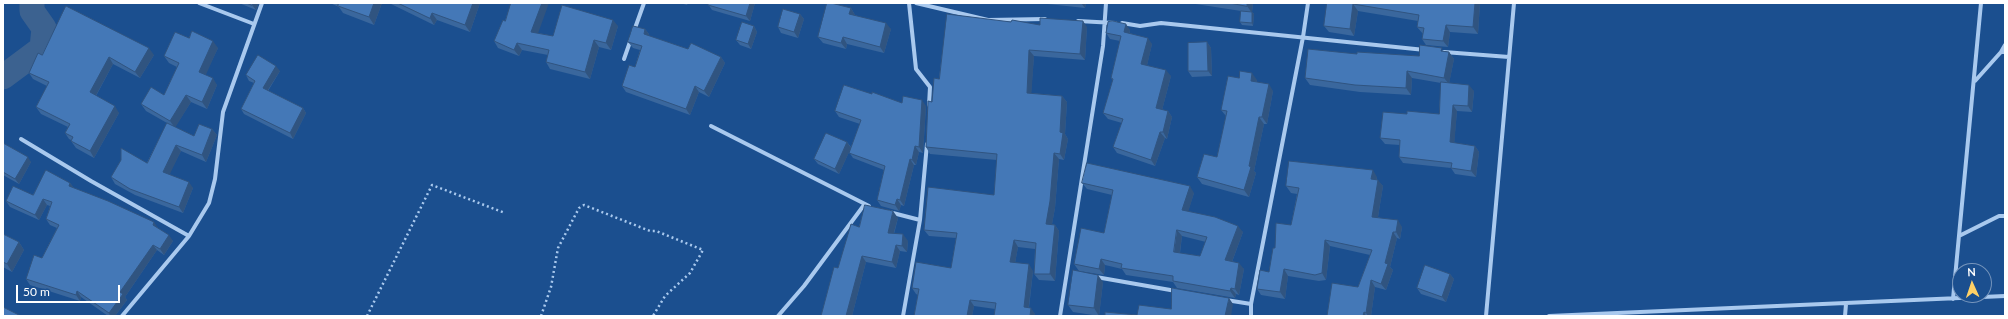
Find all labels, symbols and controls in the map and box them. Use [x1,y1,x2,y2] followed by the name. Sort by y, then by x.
[1952,263,1992,303] north arrow
[1967,265,1976,278] text: N
[18,277,122,303] scale bar
[23,284,50,299] text: 50 m

